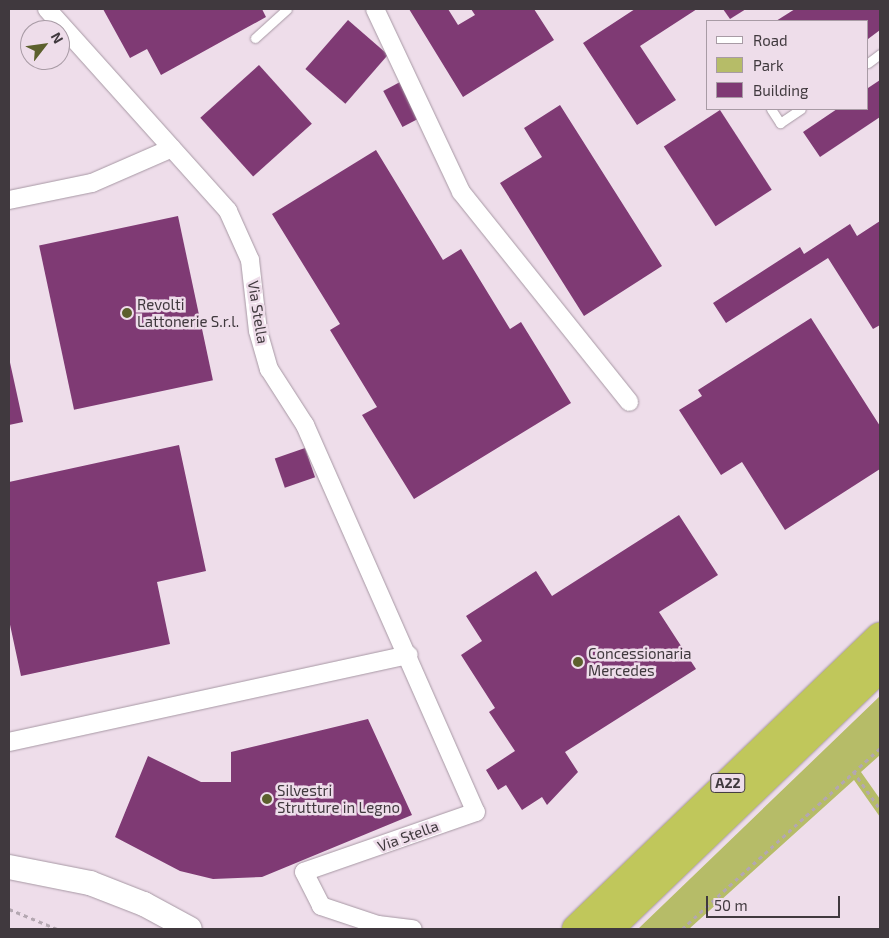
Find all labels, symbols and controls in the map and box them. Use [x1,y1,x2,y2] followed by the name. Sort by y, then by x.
[20,20,70,70] north arrow
[706,20,869,110] legend
[48,29,67,46] text: N
[753,31,788,49] text: Road
[753,56,784,74] text: Park
[753,81,808,99] text: Building
[244,279,272,345] street label: Via Stella
[137,295,239,330] place label: Revolti Lattonerie S.r.l.
[121,307,133,319] marker: Revolti Lattonerie S.r.l.
[588,644,691,679] place label: Concessionaria Mercedes
[572,656,584,668] marker: Concessionaria Mercedes
[709,771,747,794] road number: A22
[277,781,400,816] place label: Silvestri Strutture in Legno
[261,793,273,805] marker: Silvestri Strutture in Legno
[375,817,441,855] street label: Via Stella
[709,886,843,918] scale bar
[714,896,748,914] text: 50 m

